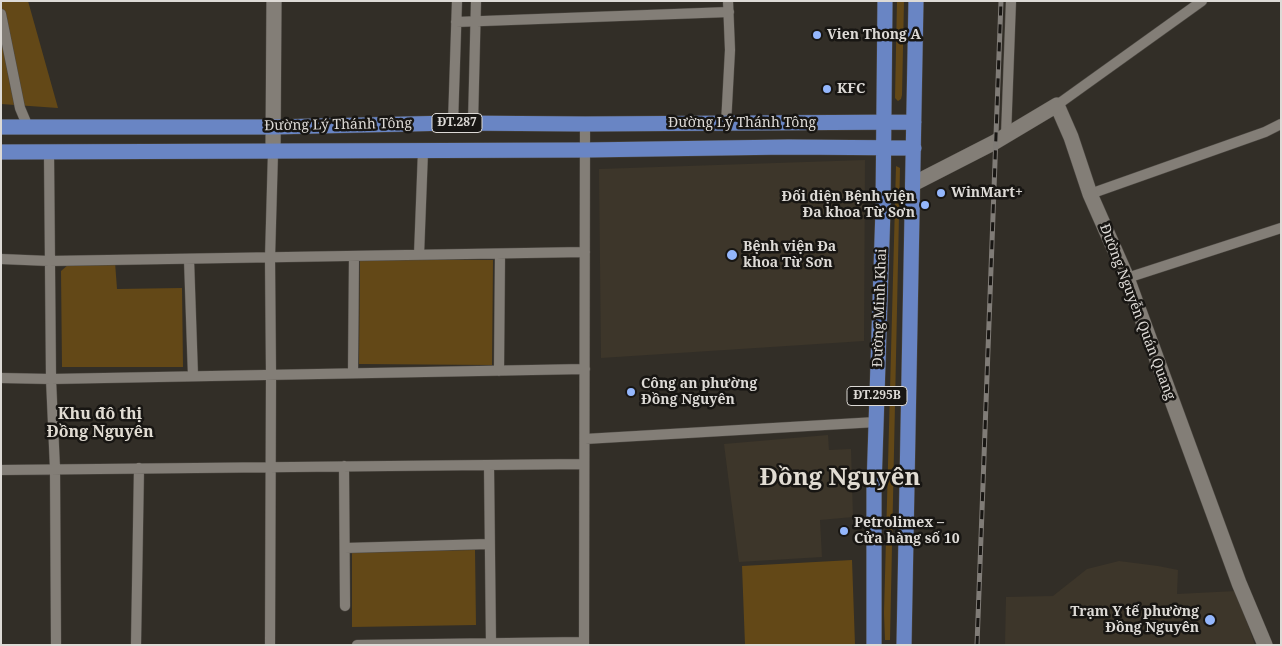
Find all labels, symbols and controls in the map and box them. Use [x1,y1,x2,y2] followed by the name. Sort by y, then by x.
[827,27,921,43] place label: Vien Thong A
[811,29,823,41] marker: Vien Thong A
[837,81,865,97] place label: KFC
[821,83,833,95] marker: KFC
[432,114,482,132] road number: ĐT.287
[264,115,412,135] street label: Đường Lý Thánh Tông
[668,115,816,131] street label: Đường Lý Thánh Tông
[951,185,1023,201] place label: WinMart+
[935,187,947,199] marker: WinMart+
[782,189,915,222] place label: Đối diện Bệnh viện Đa khoa Từ Sơn
[919,199,931,211] marker: Đối diện Bệnh viện Đa khoa Từ Sơn
[1096,222,1178,402] street label: Đường Nguyễn Quán Quang
[743,239,836,272] place label: Bệnh viện Đa khoa Từ Sơn
[725,248,739,262] marker: Bệnh viện Đa khoa Từ Sơn
[870,248,890,368] street label: Đường Minh Khai
[641,376,757,408] place label: Công an phường Đồng Nguyên
[625,386,637,398] marker: Công an phường Đồng Nguyên
[847,386,907,406] road number: ĐT.295B
[46,404,154,442] district label: Khu đô thị Đồng Nguyên
[760,464,920,492] district label: Đồng Nguyên
[854,515,960,548] place label: Petrolimex – Cửa hàng số 10
[838,525,850,537] marker: Petrolimex – Cửa hàng số 10
[1070,604,1199,636] place label: Trạm Y tế phường Đồng Nguyên
[1203,613,1217,627] marker: Trạm Y tế phường Đồng Nguyên

